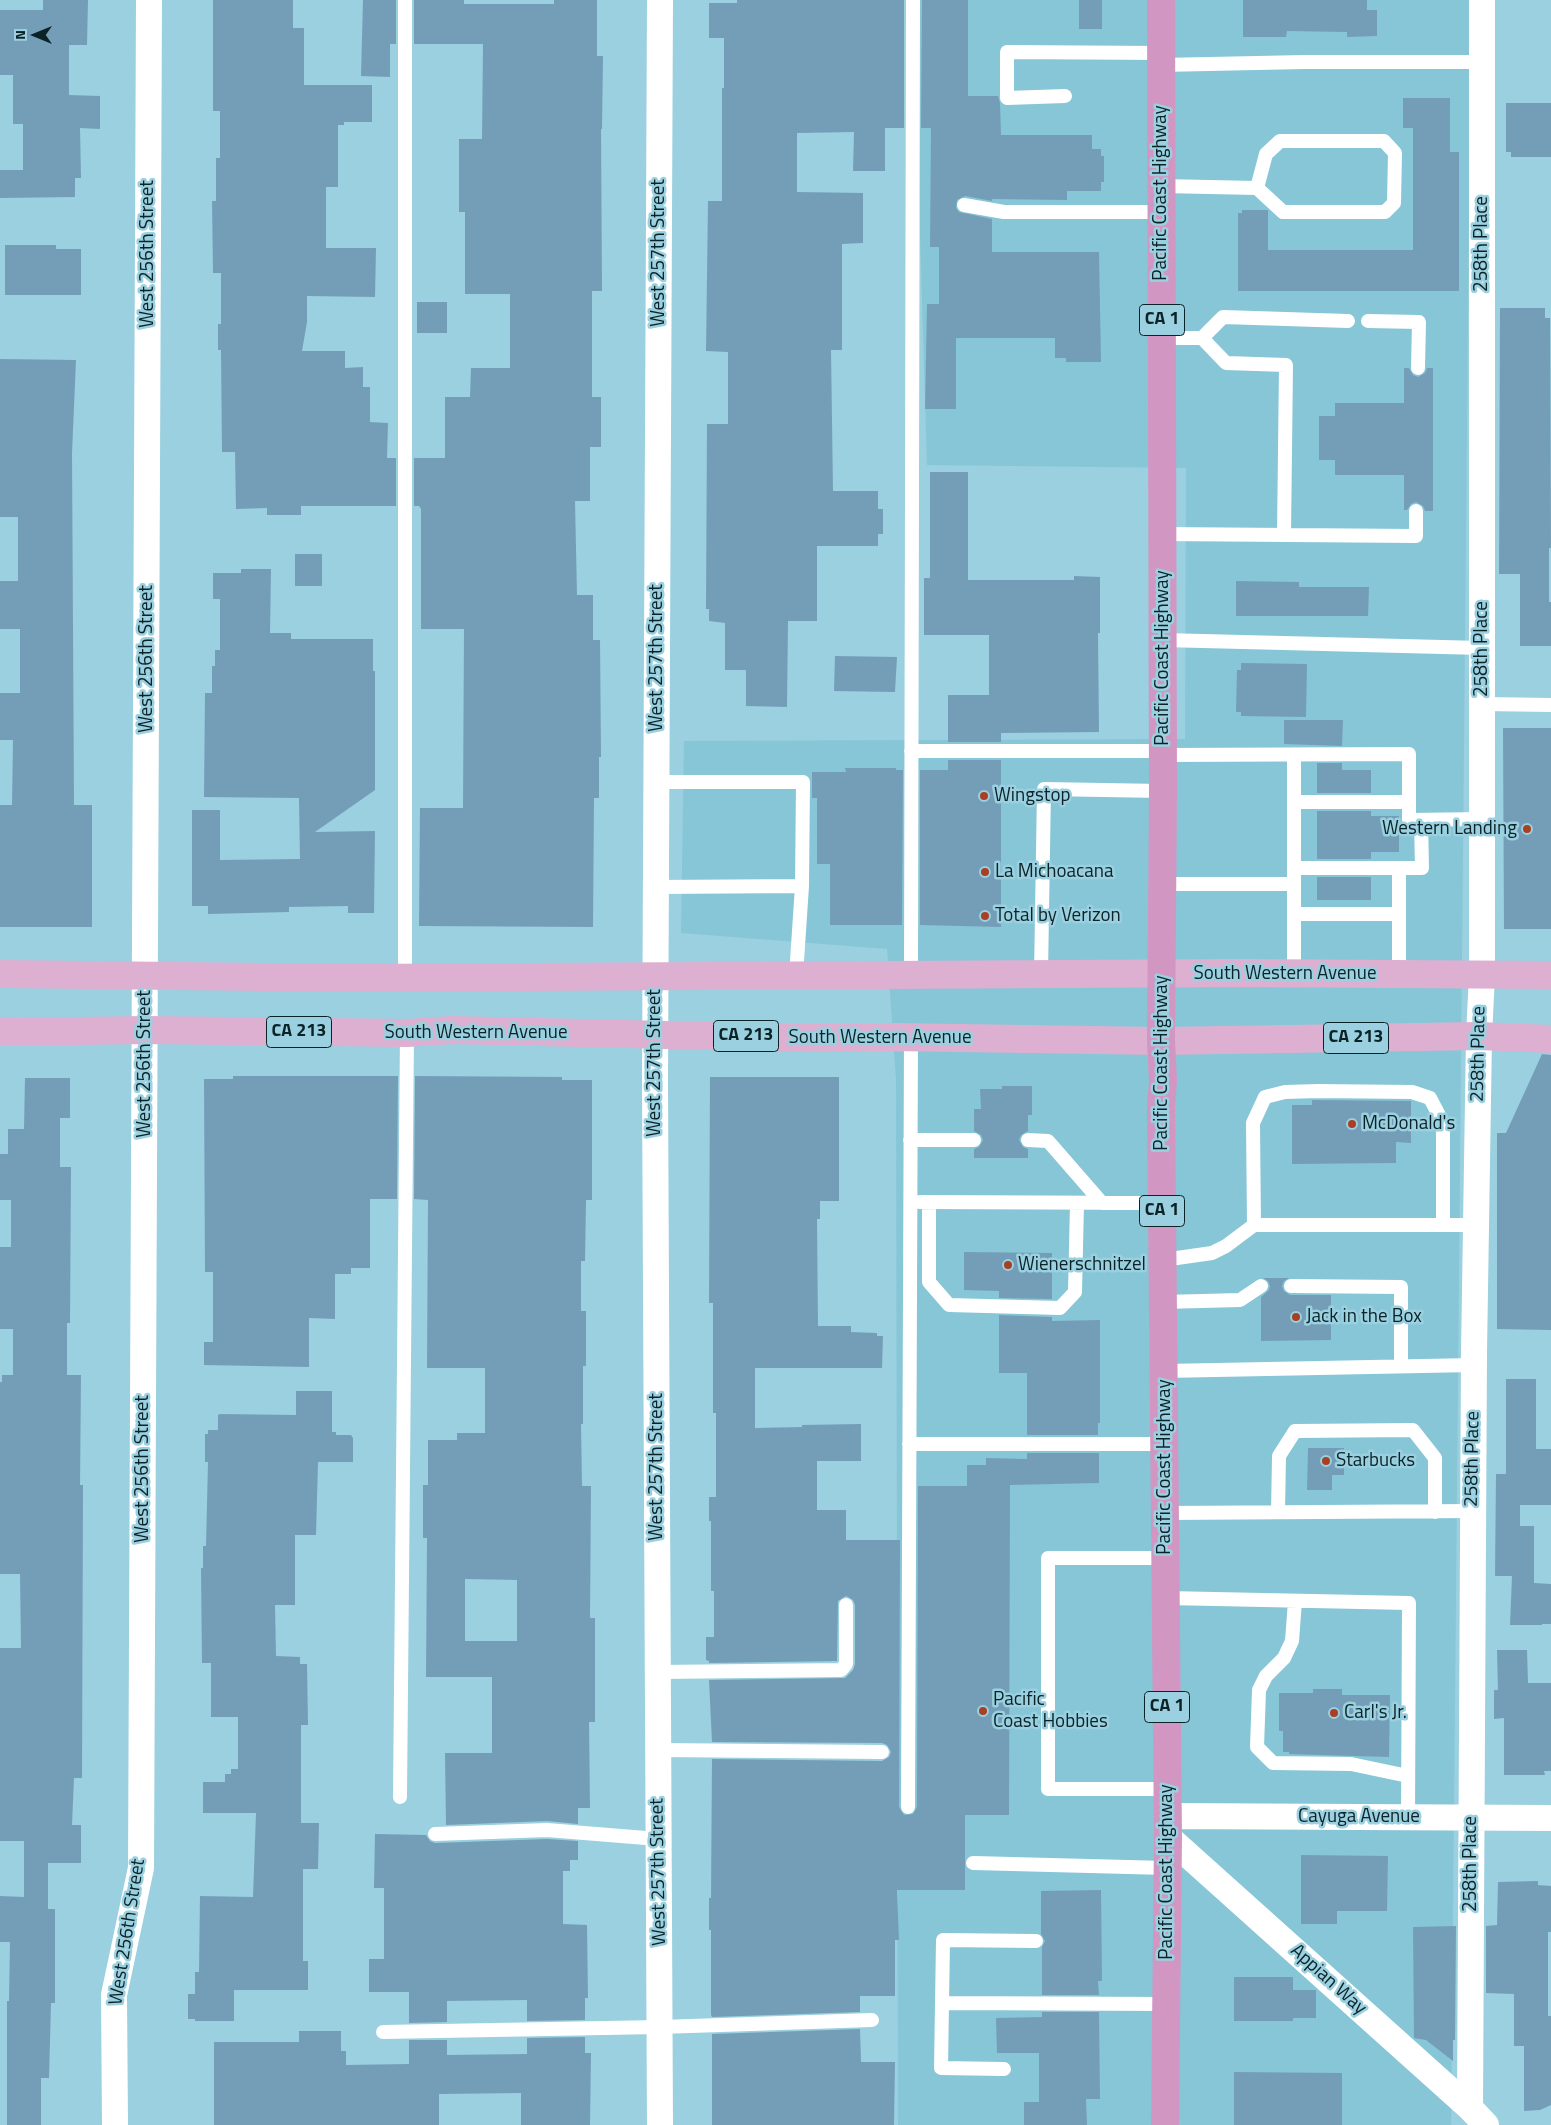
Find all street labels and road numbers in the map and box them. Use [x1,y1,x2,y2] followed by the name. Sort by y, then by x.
[1150,105,1172,281] street label: Pacific Coast Highway
[648,179,670,327] street label: West 257th Street
[137,180,159,328] street label: West 256th Street
[1471,196,1493,292] street label: 258th Place
[1140,304,1184,336] road number: CA 1
[1152,570,1174,746] street label: Pacific Coast Highway
[646,584,668,732] street label: West 257th Street
[136,585,158,733] street label: West 256th Street
[1471,601,1493,697] street label: 258th Place
[1193,963,1377,985] street label: South Western Avenue
[1151,975,1173,1151] street label: Pacific Coast Highway
[644,989,666,1137] street label: West 257th Street
[134,990,156,1138] street label: West 256th Street
[1467,1006,1491,1102] street label: 258th Place
[266,1016,332,1048] road number: CA 213
[714,1020,778,1052] road number: CA 213
[384,1022,568,1044] street label: South Western Avenue
[1324,1022,1388,1054] road number: CA 213
[788,1027,972,1049] street label: South Western Avenue
[1140,1196,1184,1226] road number: CA 1
[1154,1379,1176,1555] street label: Pacific Coast Highway
[646,1393,668,1541] street label: West 257th Street
[132,1395,154,1543] street label: West 256th Street
[1461,1411,1485,1507] street label: 258th Place
[1144,1691,1190,1722] road number: CA 1
[1156,1784,1178,1960] street label: Pacific Coast Highway
[646,1798,672,1946] street label: West 257th Street
[1298,1806,1420,1828] street label: Cayuga Avenue
[1460,1816,1482,1912] street label: 258th Place
[105,1857,151,2007] street label: West 256th Street
[1285,1940,1371,2020] street label: Appian Way

